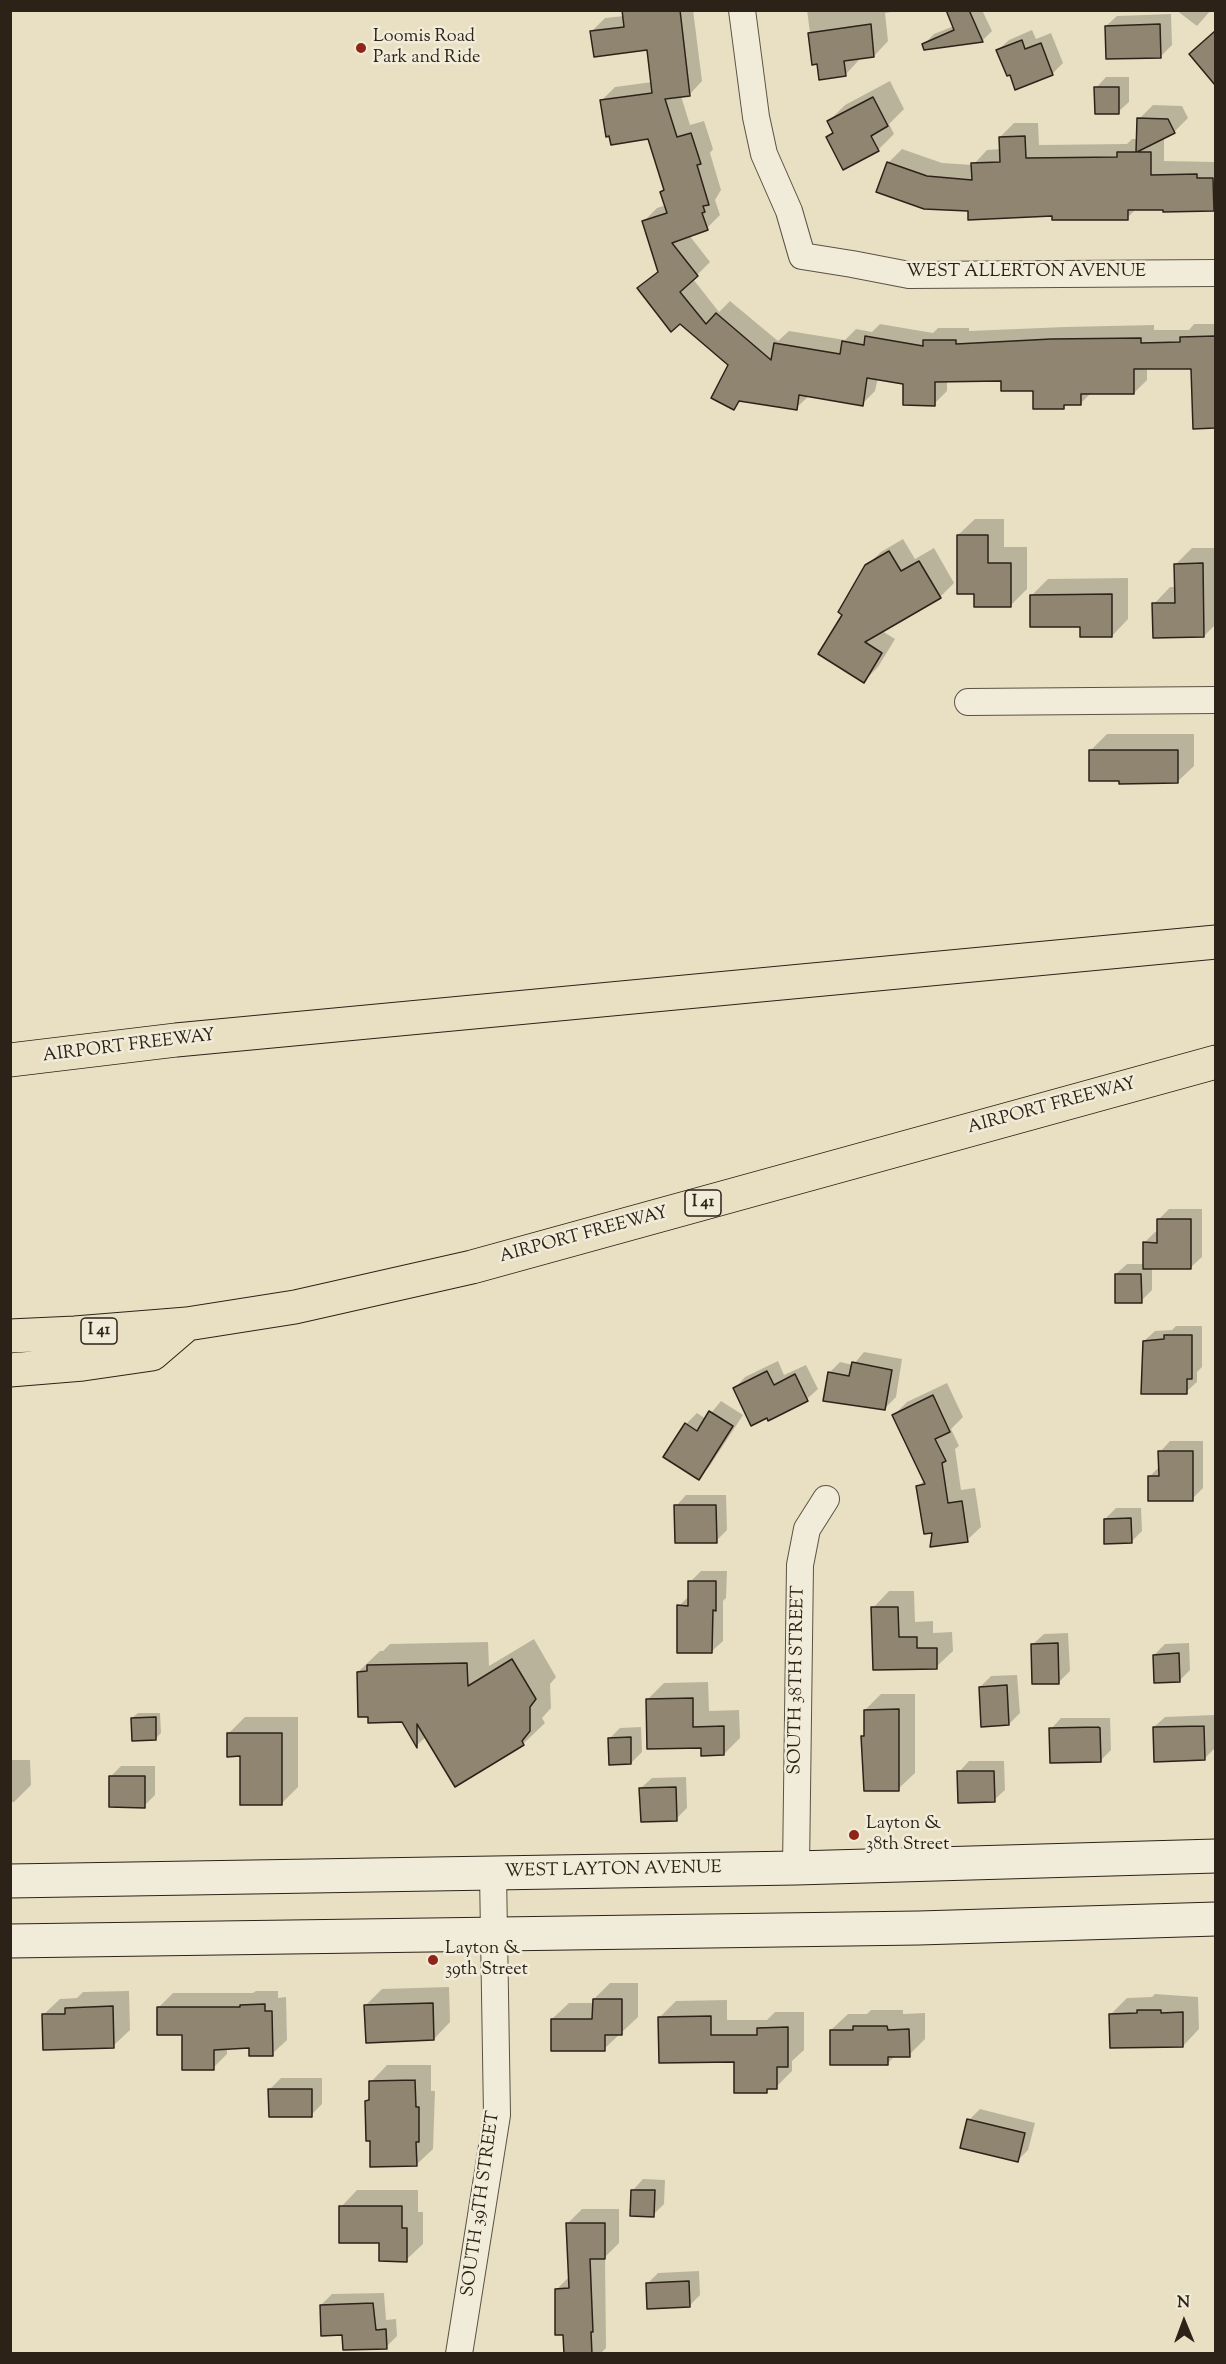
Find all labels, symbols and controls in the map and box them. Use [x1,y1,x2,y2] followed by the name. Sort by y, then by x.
[373,27,480,70] place label: Loomis Road Park and Ride
[354,41,368,55] marker: Loomis Road Park and Ride
[906,262,1146,284] street label: WEST ALLERTON AVENUE
[41,1026,217,1068] street label: AIRPORT FREEWAY
[965,1074,1139,1140] street label: AIRPORT FREEWAY
[685,1190,721,1216] road number: I 41
[497,1203,671,1269] street label: AIRPORT FREEWAY
[81,1318,117,1344] road number: I 41
[786,1585,810,1775] street label: SOUTH 38TH STREET
[866,1814,949,1856] place label: Layton & 38th Street
[847,1828,861,1842] marker: Layton & 38th Street
[504,1858,722,1884] street label: WEST LAYTON AVENUE
[445,1939,528,1982] place label: Layton & 39th Street
[426,1953,440,1967] marker: Layton & 39th Street
[458,2110,506,2298] street label: SOUTH 39TH STREET
[1154,2292,1214,2352] north arrow
[1177,2292,1190,2315] text: N

